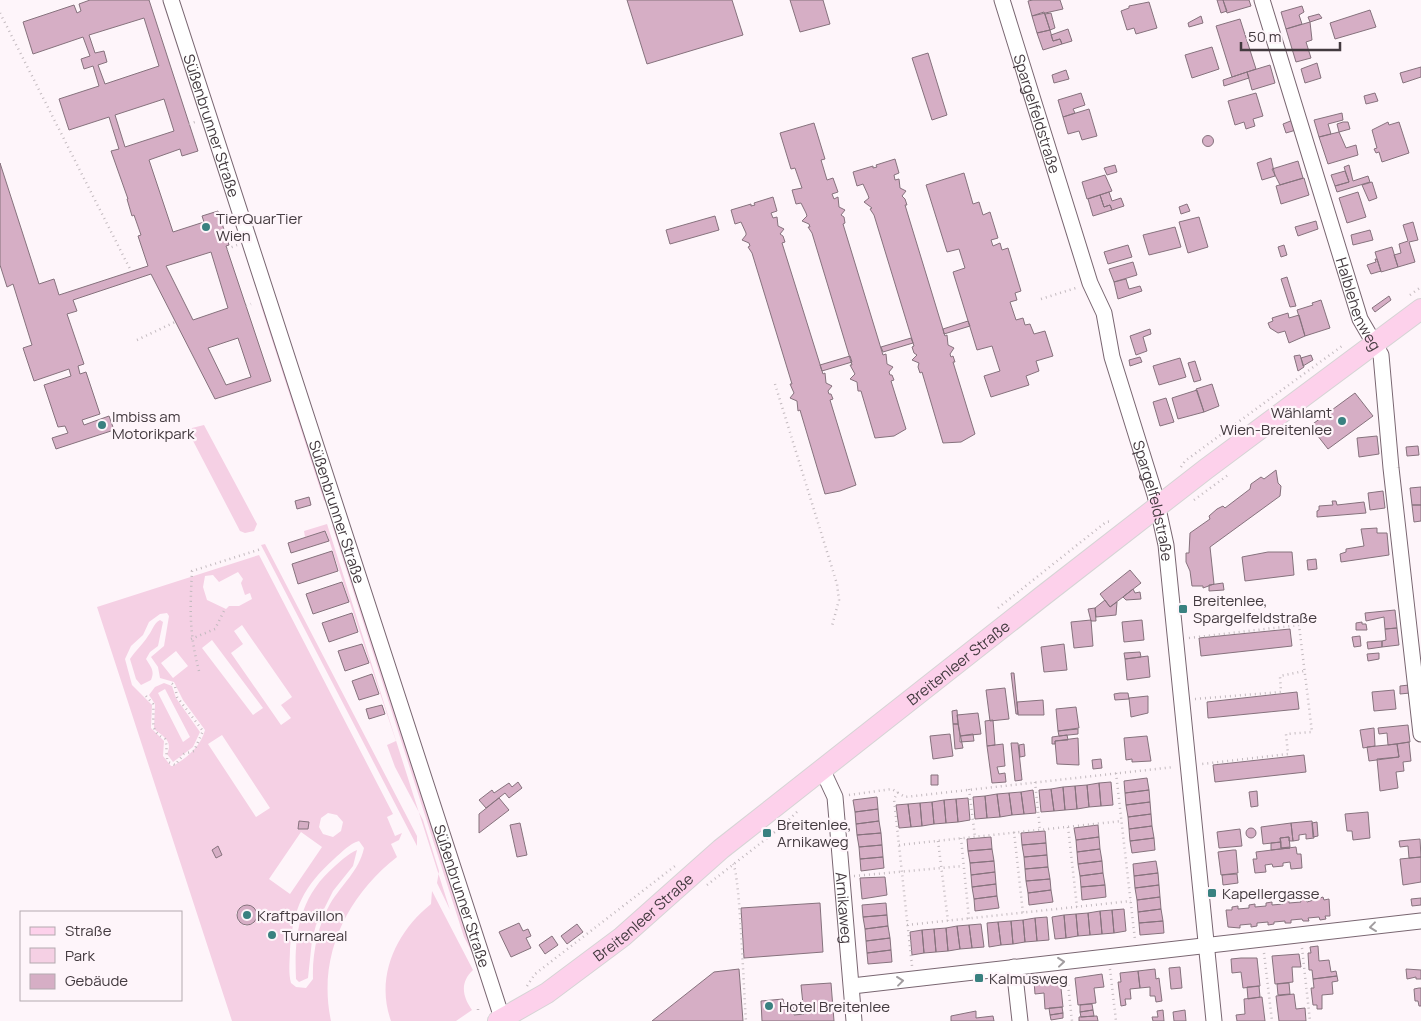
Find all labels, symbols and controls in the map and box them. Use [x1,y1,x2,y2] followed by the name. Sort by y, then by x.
[1241,20,1340,52] scale bar
[1248,26,1282,47] text: 50 m
[179,51,245,200] street label: Süßenbrunner Straße
[1009,51,1066,176] street label: Spargelfeldstraße
[216,208,303,246] place label: TierQuarTier Wien
[200,221,212,233] marker: TierQuarTier Wien
[1331,255,1386,354] street label: Halblehenweg
[1220,402,1332,440] place label: Wählamt Wien-Breitenlee
[112,406,195,444] place label: Imbiss am Motorikpark
[1336,415,1348,427] marker: Wählamt Wien-Breitenlee
[96,419,108,431] marker: Imbiss am Motorikpark
[304,437,371,586] street label: Süßenbrunner Straße
[1128,438,1178,562] street label: Spargelfeldstraße
[1193,590,1317,628] place label: Breitenlee, Spargelfeldstraße
[1177,603,1189,615] marker: Breitenlee, Spargelfeldstraße
[902,615,1014,710] street label: Breitenleer Straße
[777,814,852,852] place label: Breitenlee, Arnikaweg
[429,822,495,970] street label: Süßenbrunner Straße
[761,827,773,839] marker: Breitenlee, Arnikaweg
[588,868,698,966] street label: Breitenleer Straße
[831,871,858,944] street label: Arnikaweg
[1222,883,1320,904] place label: Kapellergasse
[1206,887,1218,899] marker: Kapellergasse
[257,905,344,926] place label: Kraftpavillon
[241,909,253,921] marker: Kraftpavillon
[20,911,182,1001] legend
[65,920,112,941] text: Straße
[1368,921,1376,932] one-way arrow
[282,925,347,946] place label: Turnareal
[266,929,278,941] marker: Turnareal
[65,945,95,966] text: Park
[1058,957,1066,968] one-way arrow
[989,968,1068,989] place label: Kalmusweg
[65,970,128,991] text: Gebäude
[973,972,985,984] marker: Kalmusweg
[896,976,904,987] one-way arrow
[779,996,890,1017] place label: Hotel Breitenlee
[763,1000,775,1012] marker: Hotel Breitenlee

